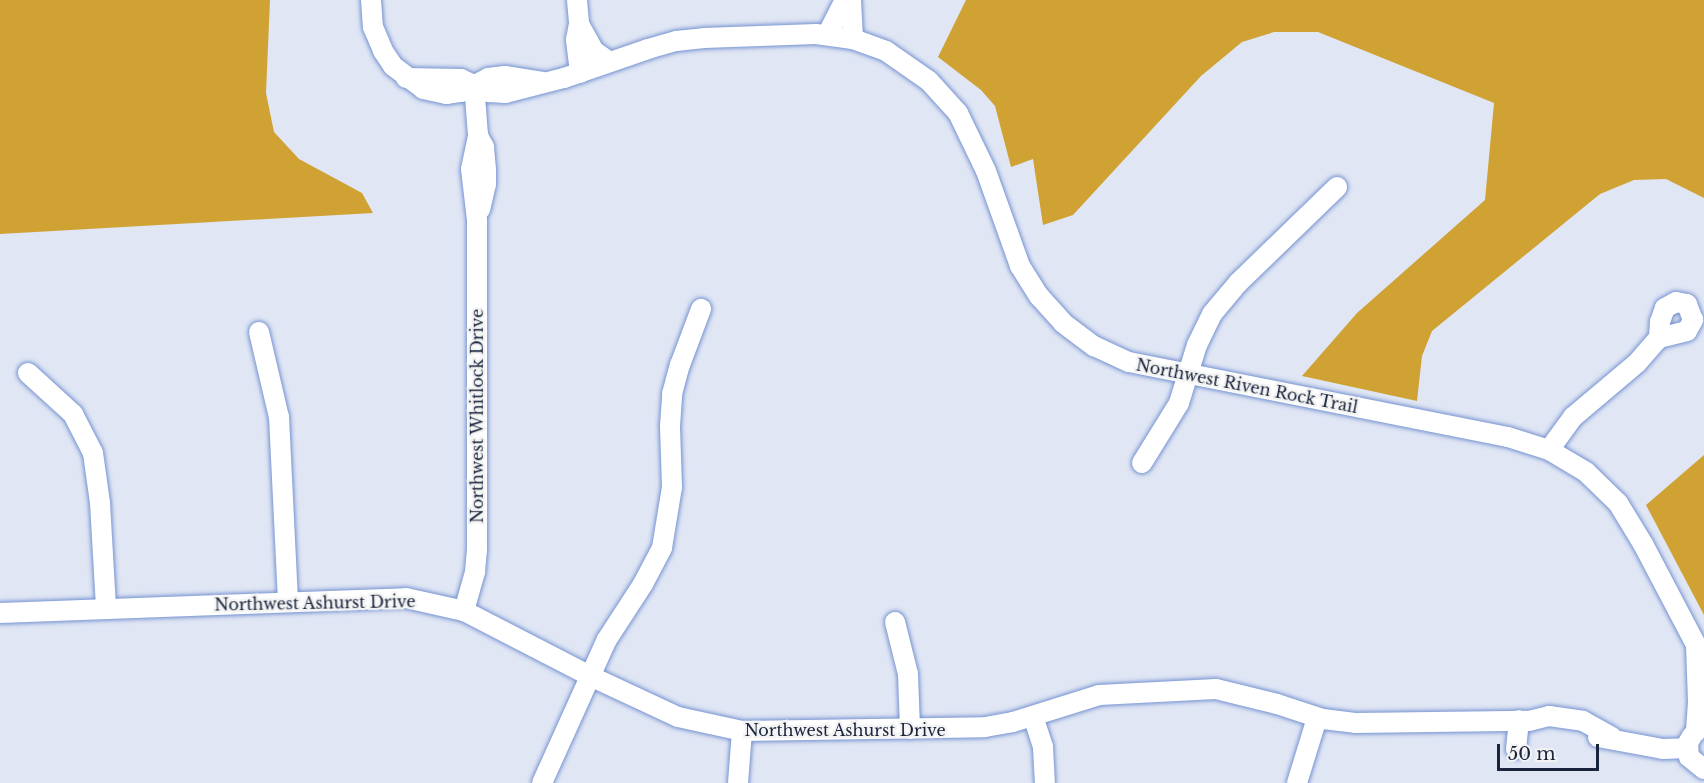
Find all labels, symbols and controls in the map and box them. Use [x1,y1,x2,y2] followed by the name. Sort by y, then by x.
[467,308,487,524] street label: Northwest Whitlock Drive
[1134,355,1360,417] street label: Northwest Riven Rock Trail
[214,592,416,614] street label: Northwest Ashurst Drive
[744,720,946,740] street label: Northwest Ashurst Drive
[1500,732,1602,770] scale bar
[1508,743,1556,765] text: 50 m

